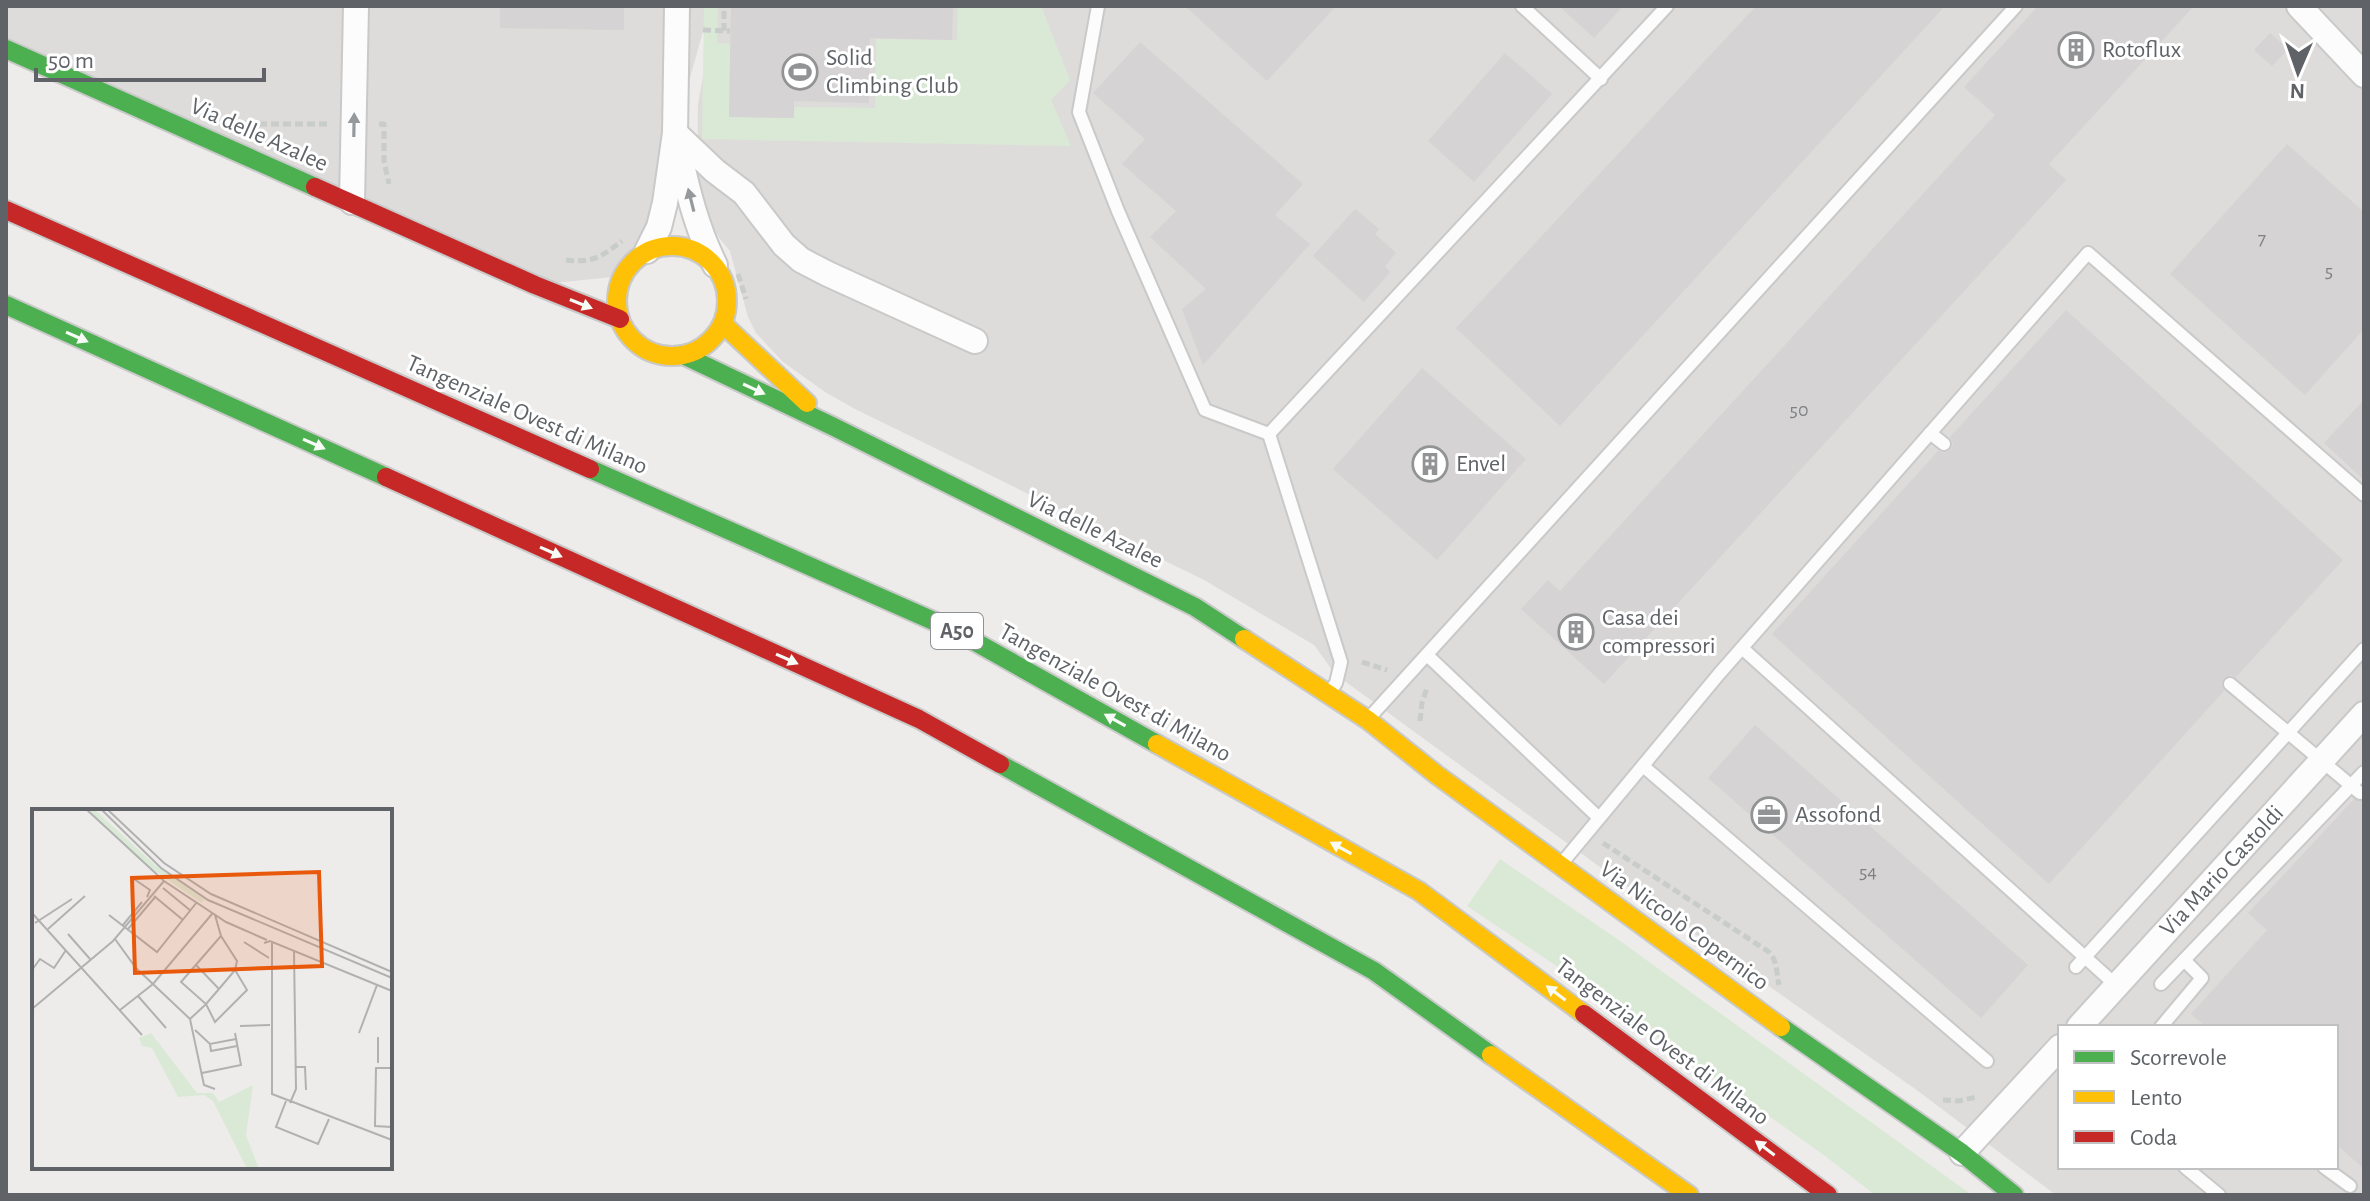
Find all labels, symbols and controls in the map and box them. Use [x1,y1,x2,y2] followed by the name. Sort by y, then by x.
[2057,31,2095,69] building icon: Rotoflux
[36,32,264,82] scale bar
[2258,32,2338,112] north arrow
[2102,38,2182,62] place label: Rotoflux
[826,46,959,98] place label: Solid Climbing Club
[48,49,94,73] text: 50 m
[781,53,819,91] sports icon: Solid Climbing Club
[2289,80,2305,102] text: N
[187,94,331,176] street label: Via delle Azalee
[348,111,360,137] one-way arrow
[684,188,696,213] one-way arrow
[2258,229,2266,249] house number: 7
[2325,261,2333,281] house number: 5
[569,297,593,310] one-way arrow
[65,330,89,344] one-way arrow
[403,351,651,479] street label: Tangenziale Ovest di Milano
[742,382,765,396] one-way arrow
[1790,400,1808,420] house number: 50
[302,437,326,451] one-way arrow
[1411,445,1449,483] building icon: Envel
[1456,452,1506,476] place label: Envel
[1023,487,1167,573] street label: Via delle Azalee
[539,545,562,558] one-way arrow
[1602,606,1716,658] place label: Casa dei compressori
[931,613,983,649] road number: A50
[1557,613,1595,651] building icon: Casa dei compressori
[995,619,1235,767] street label: Tangenziale Ovest di Milano
[776,652,799,666] one-way arrow
[1104,713,1126,727] one-way arrow
[1750,796,1788,834] office icon: Assofond
[2156,801,2288,941] street label: Via Mario Castoldi
[1795,803,1881,827] place label: Assofond
[32,809,392,1169] inset map
[1330,841,1353,855] one-way arrow
[1595,857,1773,995] street label: Via Niccolò Copernico
[1859,862,1877,882] house number: 54
[1551,954,1773,1130] street label: Tangenziale Ovest di Milano
[1546,986,1567,1002] one-way arrow
[2058,1025,2338,1169] legend
[2130,1046,2227,1070] text: Scorrevole
[2130,1086,2182,1110] text: Lento
[2130,1126,2177,1150] text: Coda
[1755,1141,1775,1157] one-way arrow

